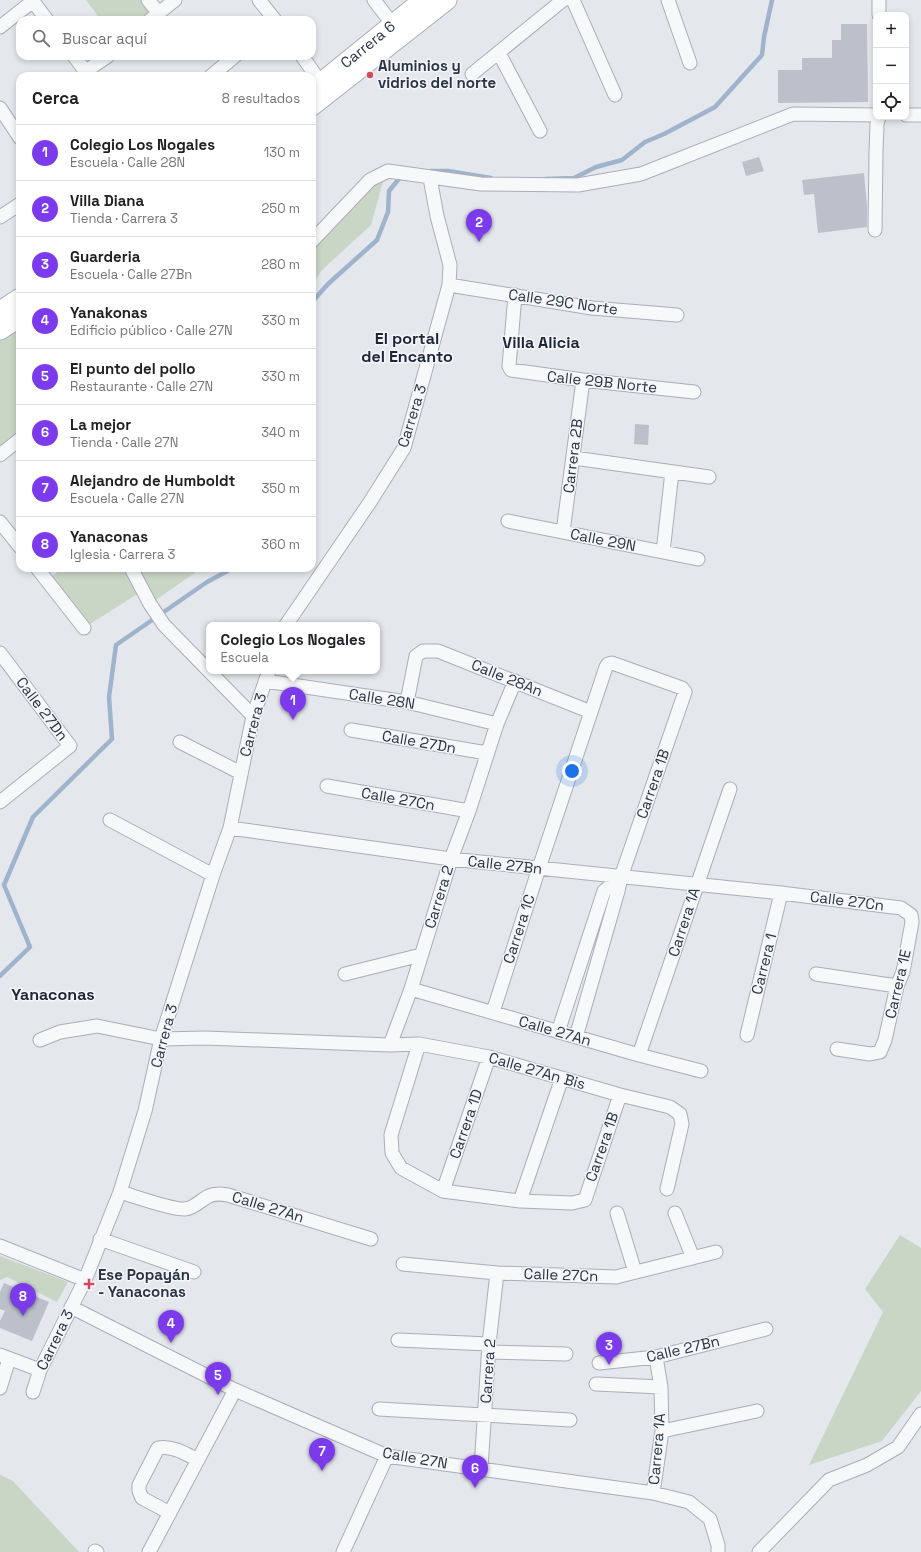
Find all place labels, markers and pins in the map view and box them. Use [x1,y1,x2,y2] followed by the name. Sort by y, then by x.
[378,56,497,92] place label: Aluminios y vidrios del norte
[365,70,375,80] marker: Aluminios y vidrios del norte
[466,209,492,242] pin: 2
[280,687,306,720] pin: 1
[98,1265,190,1301] place label: Ese Popayán - Yanaconas
[83,1278,95,1290] marker: Ese Popayán - Yanaconas
[10,1283,36,1316] pin: 8
[158,1310,184,1343] pin: 4
[596,1332,622,1365] pin: 3
[205,1362,231,1395] pin: 5
[309,1438,335,1471] pin: 7
[462,1455,488,1488] pin: 6

